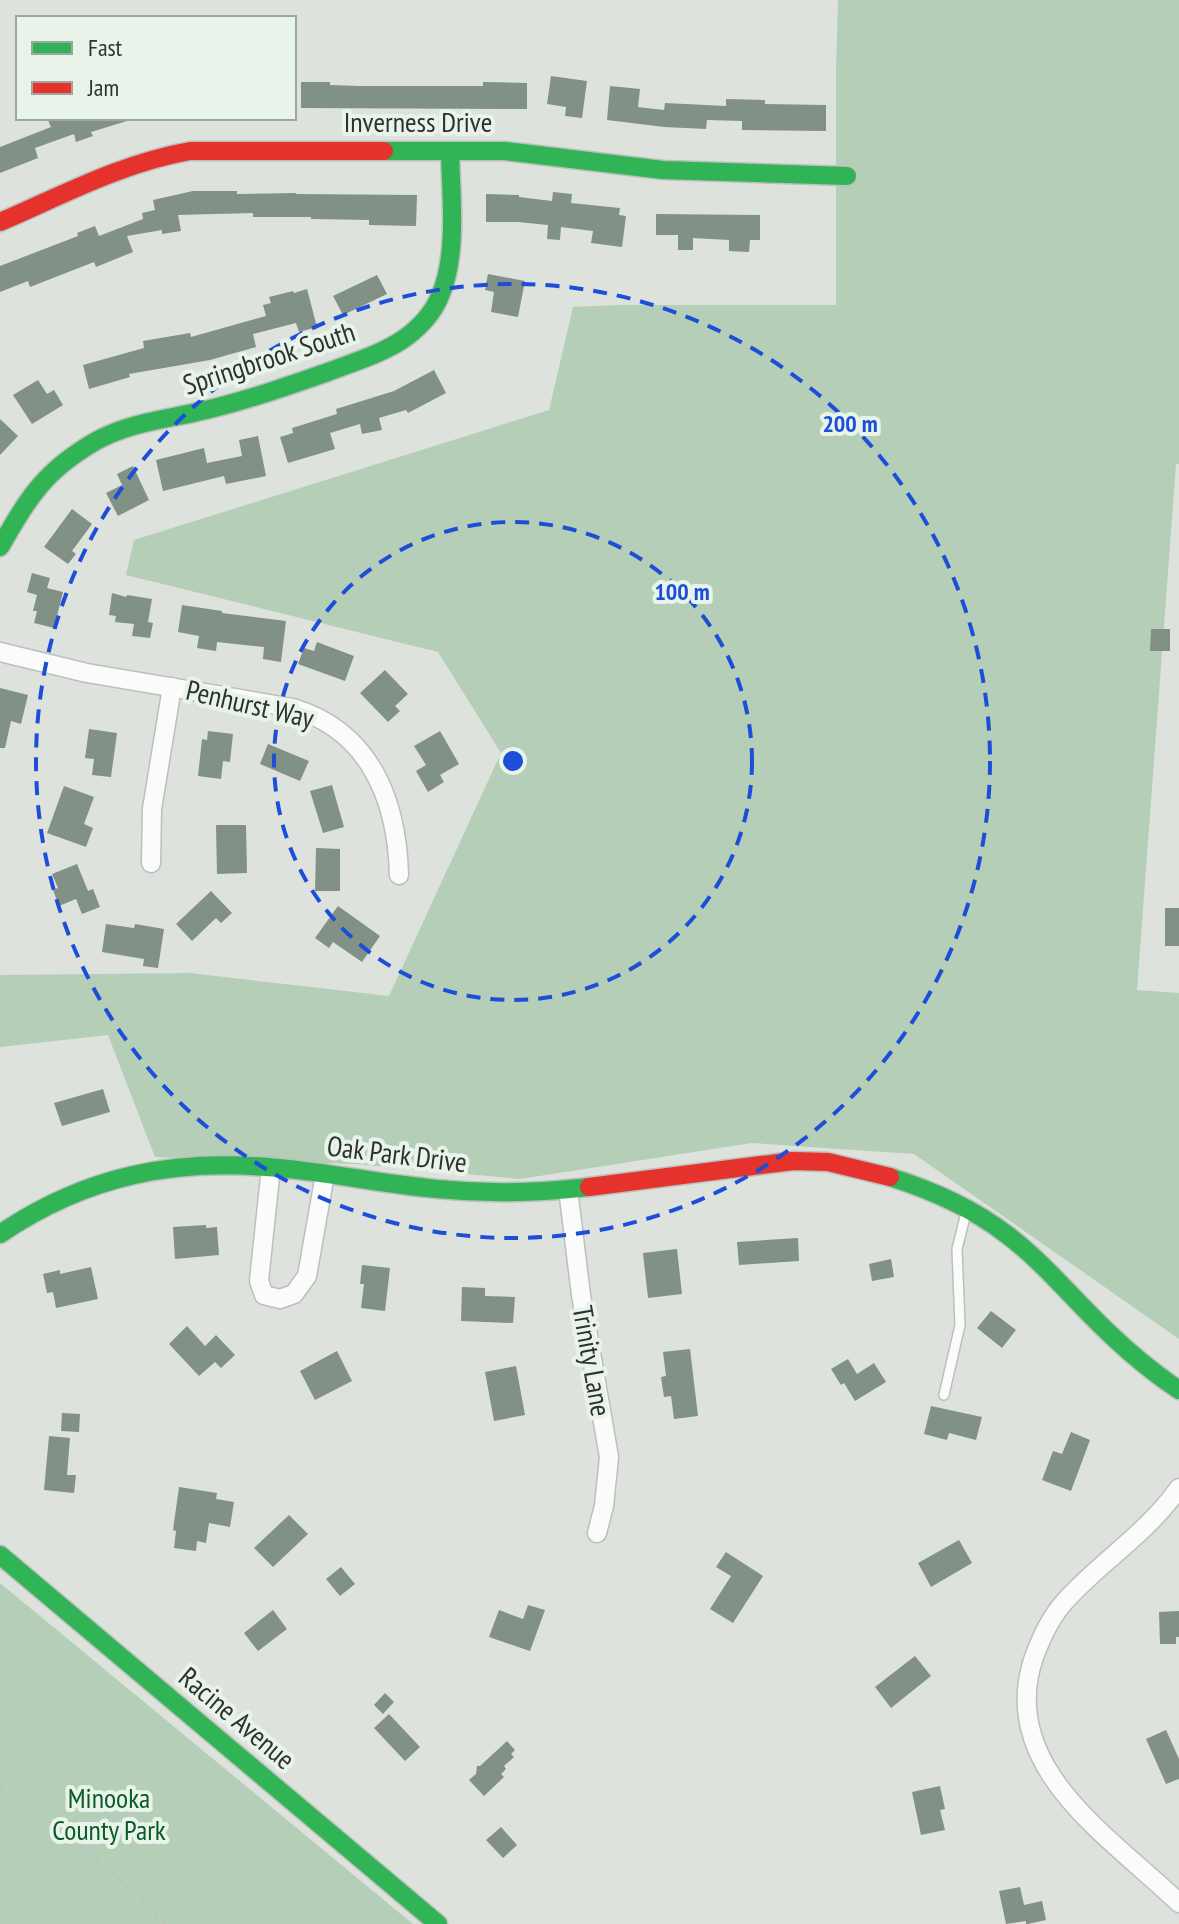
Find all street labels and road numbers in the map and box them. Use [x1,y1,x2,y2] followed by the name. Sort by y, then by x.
[344,103,492,140] street label: Inverness Drive
[178,312,360,403] street label: Springbrook South
[183,671,318,736] street label: Penhurst Way
[325,1127,469,1180] street label: Oak Park Drive
[565,1303,620,1419] street label: Trinity Lane
[172,1658,303,1777] street label: Racine Avenue

